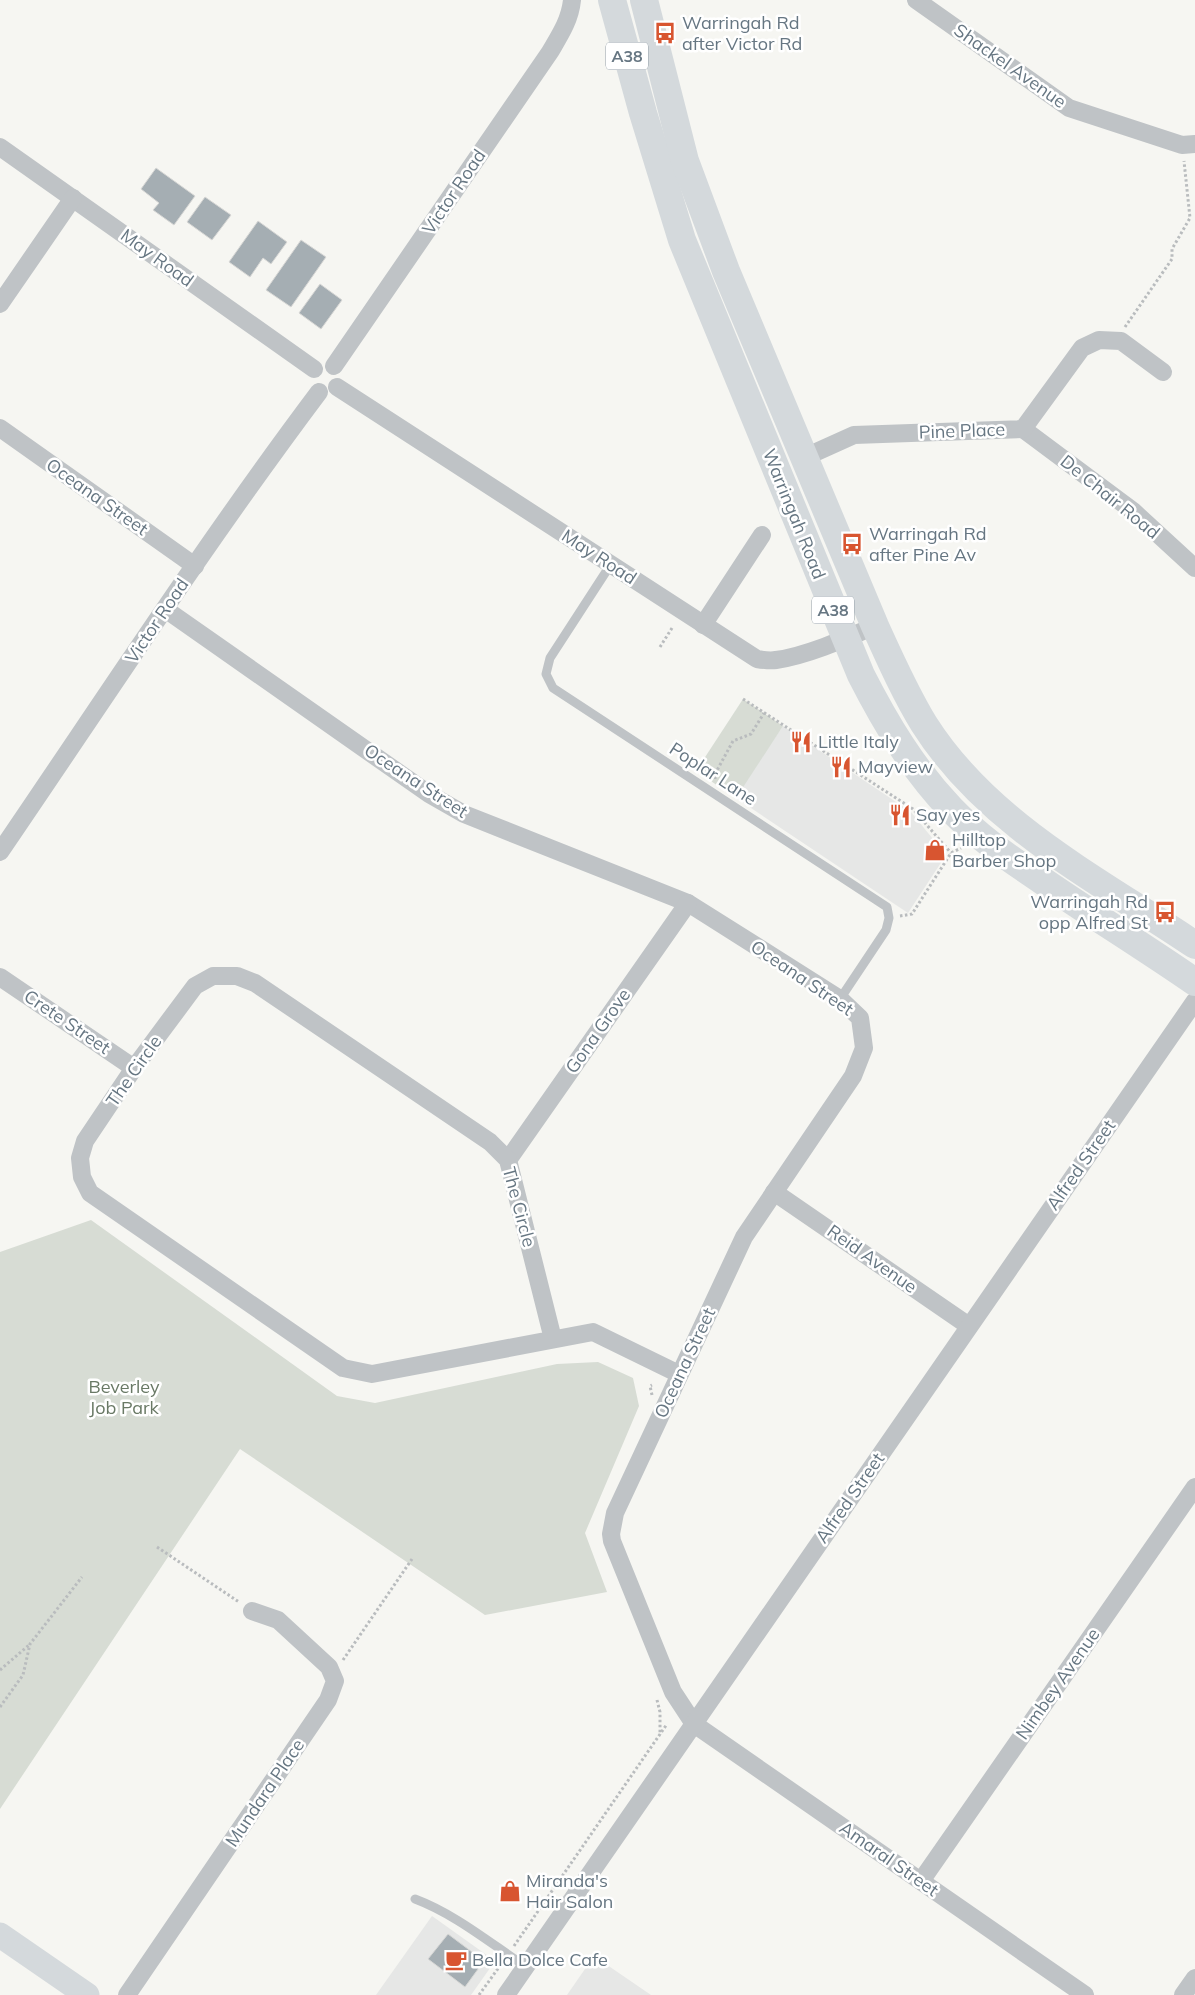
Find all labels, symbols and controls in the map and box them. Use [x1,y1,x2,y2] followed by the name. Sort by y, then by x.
[682,11,802,55] place label: Warringah Rd after Victor Rd
[950,18,1071,113] street label: Shackel Avenue
[652,20,678,46] bus stop icon: Warringah Rd after Victor Rd
[606,42,648,70] road number: A38
[417,145,490,239] street label: Victor Road
[116,223,198,292] street label: May Road
[918,418,1006,444] street label: Pine Place
[758,445,831,582] street label: Warringah Road
[1056,450,1165,544] street label: De Chair Road
[42,453,153,540] street label: Oceana Street
[869,522,987,566] place label: Warringah Rd after Pine Av
[558,524,641,589] street label: May Road
[839,531,865,557] bus stop icon: Warringah Rd after Pine Av
[120,574,193,668] street label: Victor Road
[812,596,854,624] road number: A38
[788,729,814,755] restaurant icon: Little Italy
[818,730,899,753] place label: Little Italy
[665,737,761,810] street label: Poplar Lane
[360,739,472,823] street label: Oceana Street
[828,754,854,780] restaurant icon: Mayview
[858,755,933,778] place label: Mayview
[887,802,913,828] restaurant icon: Say yes
[916,803,980,826] place label: Say yes
[952,828,1056,872] place label: Hilltop Barber Shop
[922,837,948,863] shop icon: Hilltop Barber Shop
[1030,890,1148,934] place label: Warringah Rd opp Alfred St
[1152,899,1178,925] bus stop icon: Warringah Rd opp Alfred St
[747,935,858,1020] street label: Oceana Street
[20,984,115,1059] street label: Crete Street
[560,984,635,1078] street label: Gona Grove
[101,1031,167,1111] street label: The Circle
[1041,1115,1120,1214] street label: Alfred Street
[498,1164,541,1249] street label: The Circle
[823,1219,922,1298] street label: Reid Avenue
[649,1304,720,1422] street label: Oceana Street
[88,1375,160,1419] park label: Beverley Job Park
[810,1448,889,1547] street label: Alfred Street
[1011,1623,1105,1744] street label: Nimbey Avenue
[220,1734,309,1851] street label: Mundara Place
[835,1816,943,1901] street label: Amaral Street
[526,1869,613,1913] place label: Miranda's Hair Salon
[497,1878,523,1904] shop icon: Miranda's Hair Salon
[443,1947,469,1973] cafe icon: Bella Dolce Cafe
[472,1948,608,1971] place label: Bella Dolce Cafe

